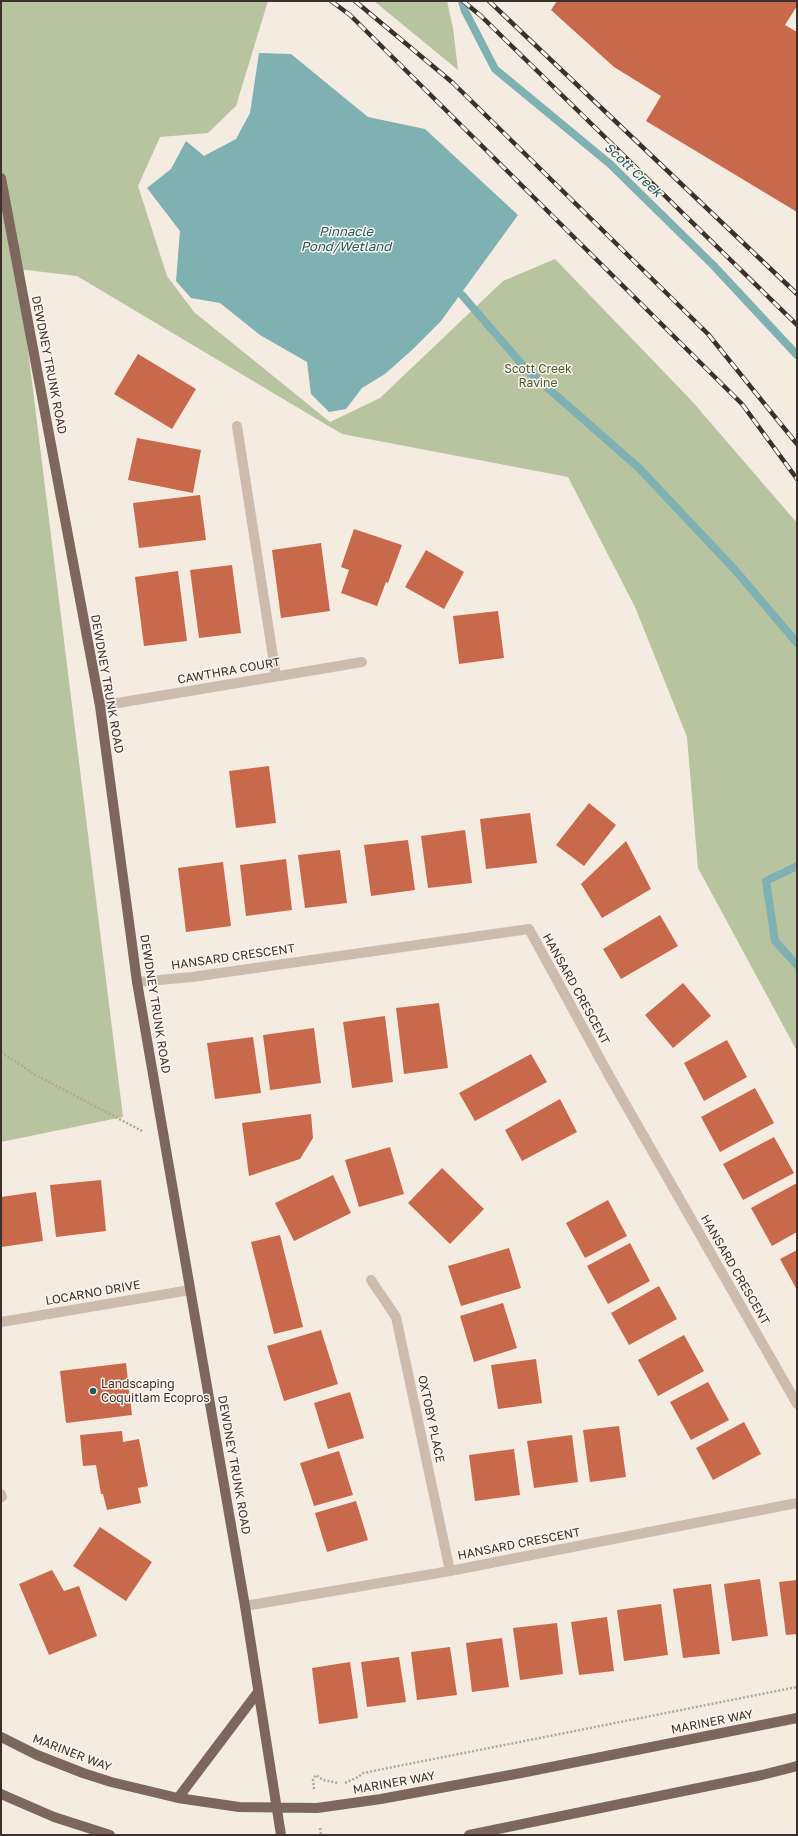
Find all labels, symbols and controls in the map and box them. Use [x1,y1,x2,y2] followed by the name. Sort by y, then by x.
[601,139,665,201] water label: Scott Creek
[301,224,391,255] water label: Pinnacle Pond/Wetland
[29,295,69,435] street label: DEWDNEY TRUNK ROAD
[504,362,572,390] park label: Scott Creek Ravine
[88,613,126,755] street label: DEWDNEY TRUNK ROAD
[176,655,282,687] street label: CAWTHRA COURT
[539,931,613,1047] street label: HANSARD CRESCENT
[137,933,173,1075] street label: DEWDNEY TRUNK ROAD
[170,941,296,973] street label: HANSARD CRESCENT
[698,1212,772,1328] street label: HANSARD CRESCENT
[44,1278,142,1308] street label: LOCARNO DRIVE
[415,1374,447,1464] street label: OXTOBY PLACE
[101,1377,210,1405] place label: Landscaping Coquitlam Ecopros
[88,1386,98,1396] marker: Landscaping Coquitlam Ecopros
[215,1394,253,1536] street label: DEWDNEY TRUNK ROAD
[456,1525,582,1563] street label: HANSARD CRESCENT
[670,1707,754,1737] street label: MARINER WAY
[31,1731,113,1775] street label: MARINER WAY
[352,1769,436,1797] street label: MARINER WAY

